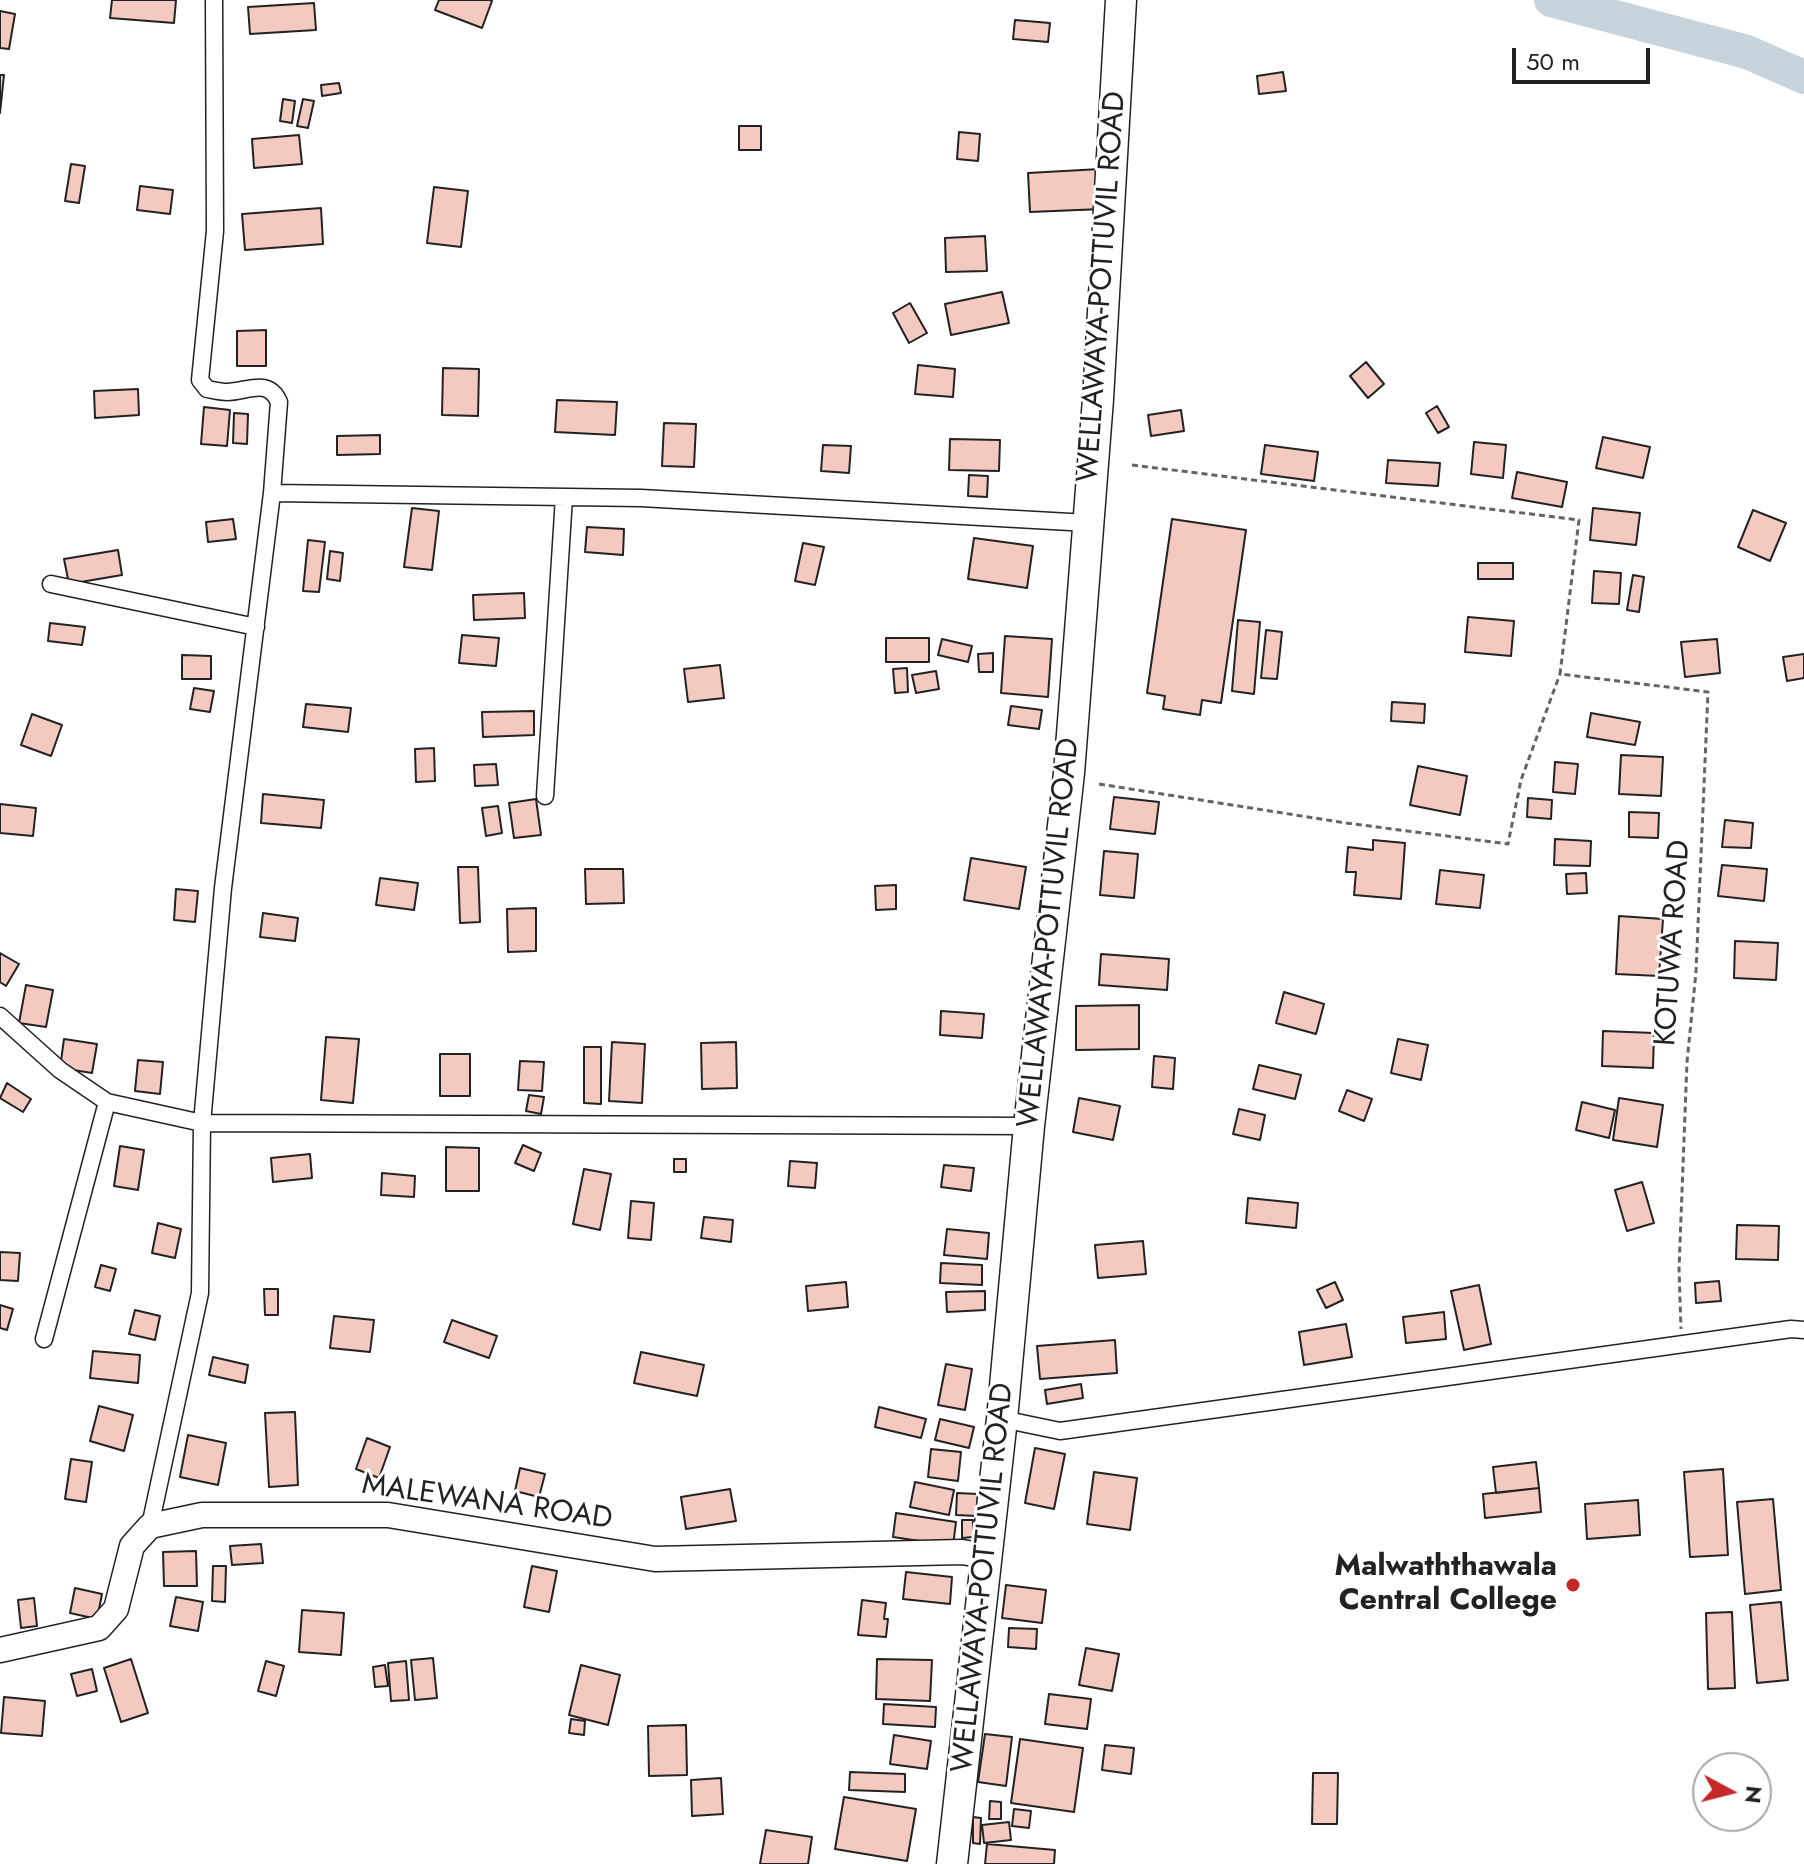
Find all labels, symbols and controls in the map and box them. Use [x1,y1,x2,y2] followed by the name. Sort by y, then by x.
[1516,32,1654,82] scale bar
[1526,44,1580,79] text: 50 m
[1071,90,1135,484] street label: WELLAWAYA-POTTUVIL ROAD
[1012,736,1088,1130] street label: WELLAWAYA-POTTUVIL ROAD
[1649,839,1699,1047] street label: KOTUWA ROAD
[946,1381,1022,1775] street label: WELLAWAYA-POTTUVIL ROAD
[359,1468,615,1538] street label: MALEWANA ROAD
[1334,1550,1557,1620] place label: Malwaththawala Central College
[1564,1576,1582,1594] marker: Malwaththawala Central College
[1692,1752,1772,1832] north arrow
[1737,1784,1771,1805] text: N

